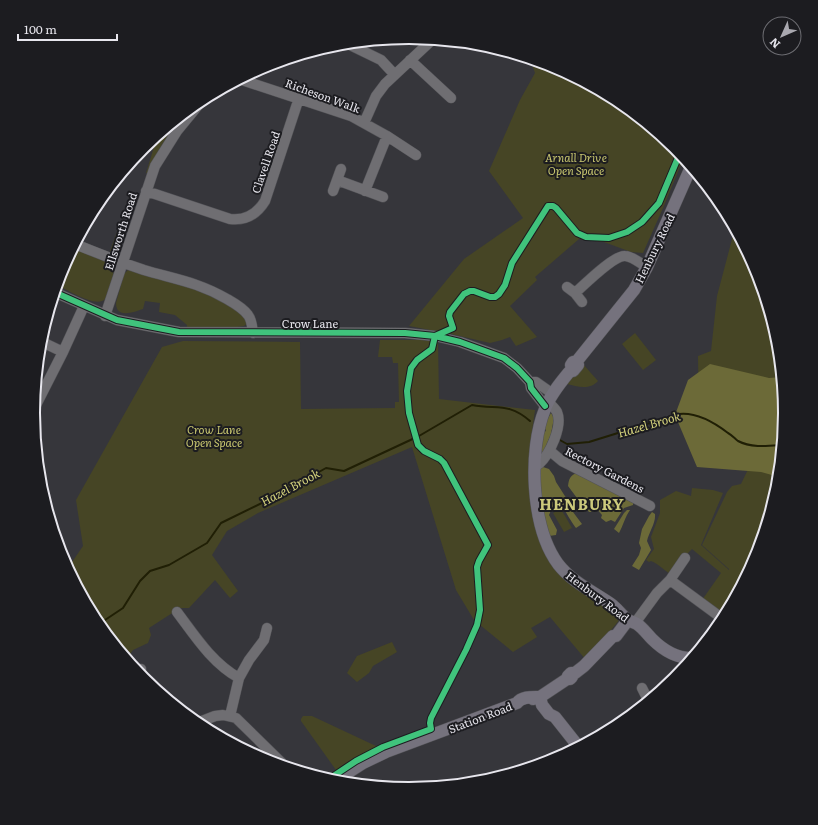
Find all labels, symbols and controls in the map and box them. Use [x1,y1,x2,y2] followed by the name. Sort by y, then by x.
[18,16,117,42] scale bar
[762,16,802,56] north arrow
[24,20,57,38] text: 100 m
[765,35,783,53] text: N
[283,74,363,116] street label: Richeson Walk
[247,129,283,195] street label: Clavell Road
[545,149,607,178] park label: Arnall Drive Open Space
[100,190,140,272] street label: Ellsworth Road
[630,210,678,286] street label: Henbury Road
[282,315,339,331] street label: Crow Lane
[615,406,683,442] water label: Hazel Brook
[186,421,242,450] park label: Crow Lane Open Space
[563,442,647,496] street label: Rectory Gardens
[257,464,323,510] water label: Hazel Brook
[539,492,625,515] district label: HENBURY
[563,567,633,625] street label: Henbury Road
[446,697,514,736] street label: Station Road

